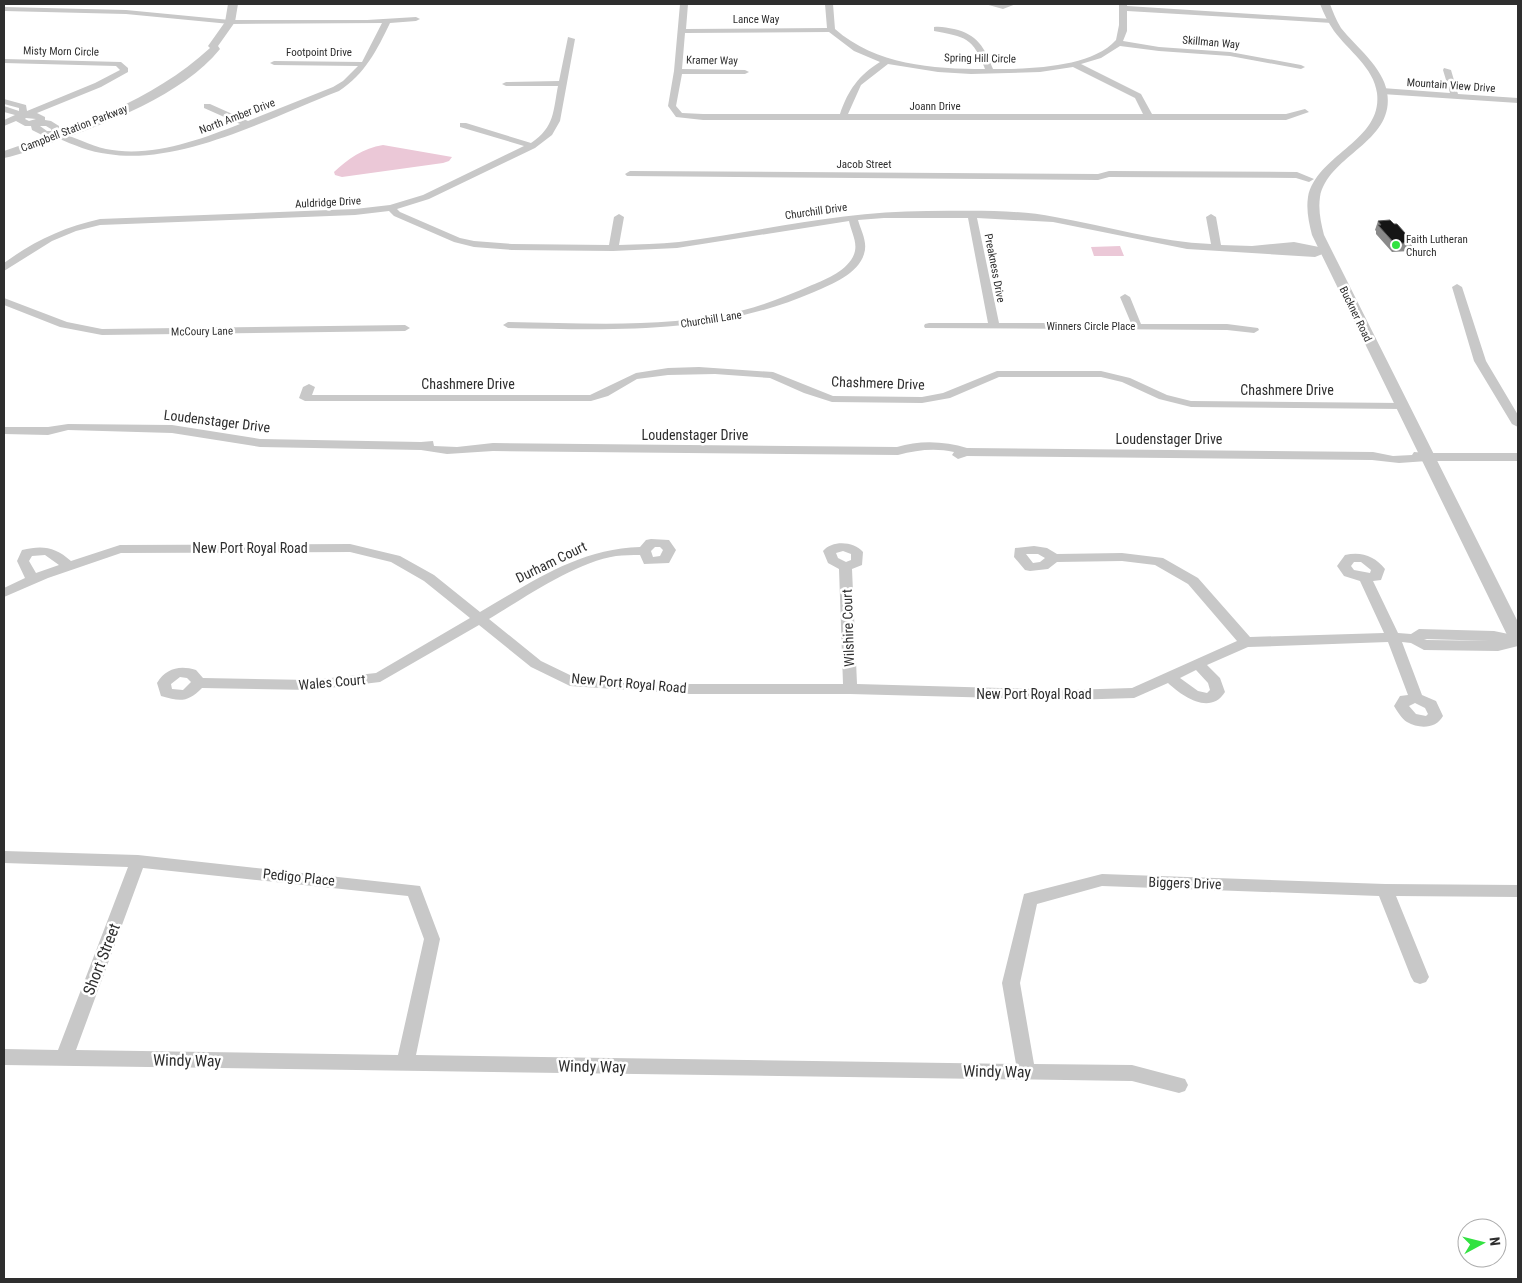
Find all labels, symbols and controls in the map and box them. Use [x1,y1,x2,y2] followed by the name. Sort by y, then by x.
[733,13,780,26] street label: Lance Way
[1182,34,1241,52] street label: Skillman Way
[23,44,99,59] street label: Misty Morn Circle
[286,46,352,59] street label: Footpoint Drive
[944,51,1016,66] street label: Spring Hill Circle
[686,54,738,67] street label: Kramer Way
[1406,76,1496,95] street label: Mountain View Drive
[197,96,277,137] street label: North Amber Drive
[909,100,961,113] street label: Joann Drive
[19,102,130,155] street label: Campbell Station Parkway
[837,158,891,171] street label: Jacob Street
[295,194,361,211] street label: Auldridge Drive
[784,201,848,222] street label: Churchill Drive
[981,233,1008,304] street label: Preakness Drive
[1406,233,1468,259] place label: Faith Lutheran Church
[1390,239,1402,251] marker: Faith Lutheran Church
[1337,284,1375,344] street label: Buckner Road
[680,308,743,331] street label: Churchill Lane
[1046,320,1136,333] street label: Winners Circle Place
[171,324,233,339] street label: McCoury Lane
[831,373,925,393] street label: Chashmere Drive
[421,376,515,392] street label: Chashmere Drive
[1240,382,1334,398] street label: Chashmere Drive
[163,407,271,436] street label: Loudenstager Drive
[642,427,749,443] street label: Loudenstager Drive
[1116,431,1223,447] street label: Loudenstager Drive
[513,538,589,586] street label: Durham Court
[192,540,308,556] street label: New Port Royal Road
[839,589,857,667] street label: Wilshire Court
[571,670,687,696] street label: New Port Royal Road
[298,671,366,693] street label: Wales Court
[976,686,1092,702] street label: New Port Royal Road
[262,865,336,889] street label: Pedigo Place
[1148,874,1222,892] street label: Biggers Drive
[79,920,124,998] street label: Short Street
[153,1050,221,1071] street label: Windy Way
[558,1056,626,1077] street label: Windy Way
[963,1061,1031,1082] street label: Windy Way
[1457,1218,1507,1268] north arrow
[1486,1236,1503,1247] text: N

